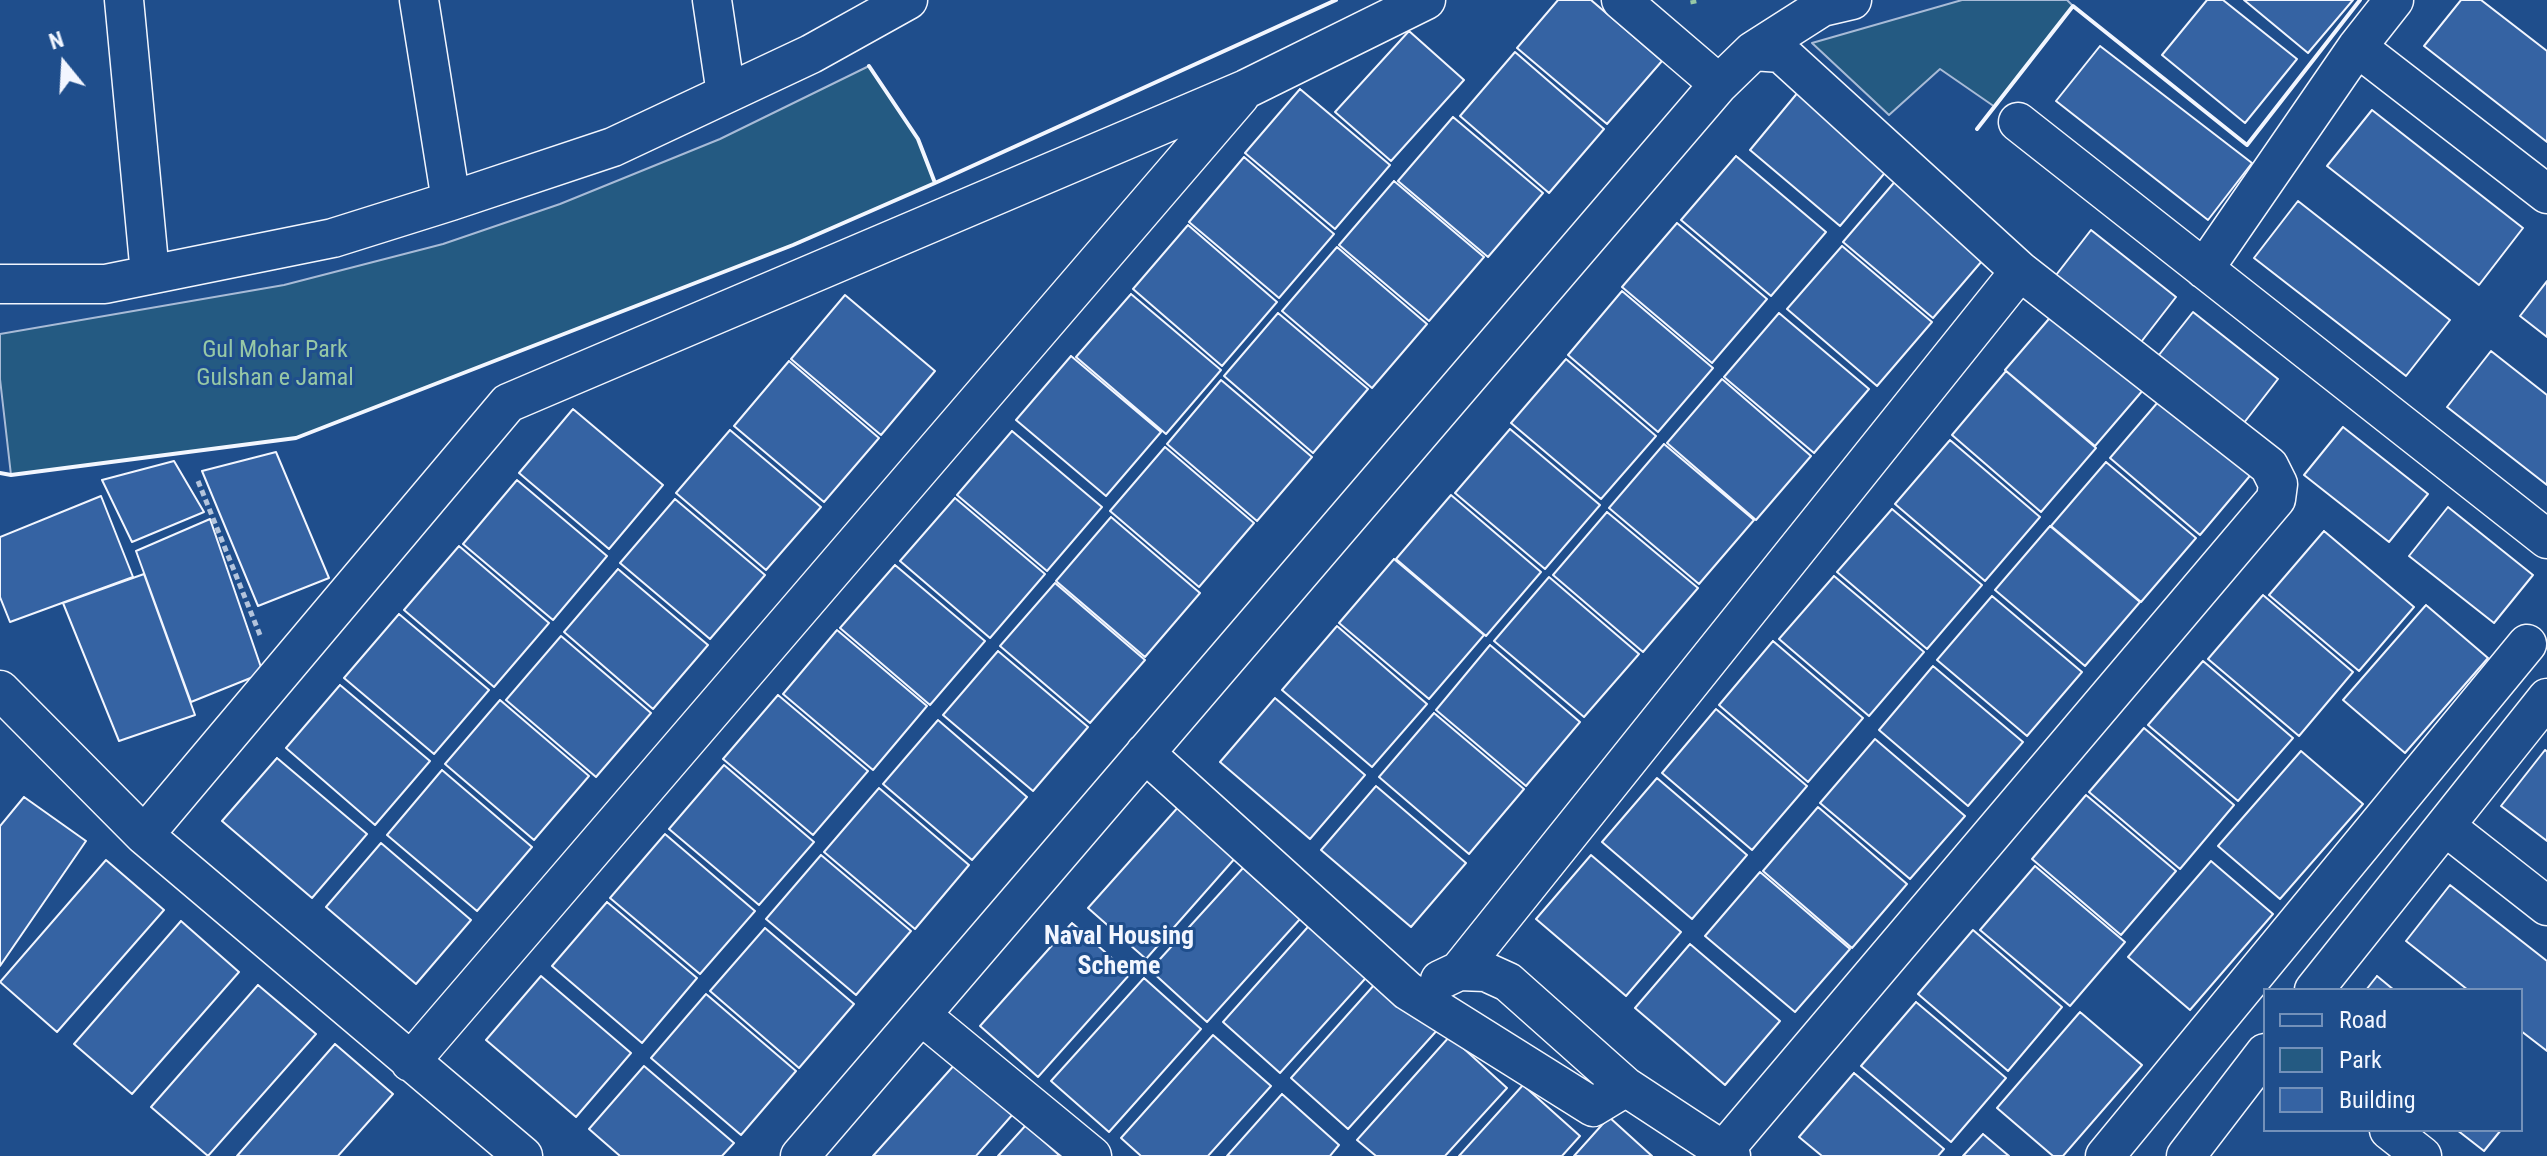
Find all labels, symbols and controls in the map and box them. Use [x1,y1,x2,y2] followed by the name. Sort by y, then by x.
[24,24,104,104] north arrow
[46,27,67,55] text: N
[196,337,354,393] park label: Gul Mohar Park Gulshan e Jamal
[1044,921,1194,982] district label: Naval Housing Scheme
[2263,988,2523,1132] legend
[2339,1006,2387,1034] text: Road
[2339,1046,2382,1074] text: Park
[2339,1086,2416,1114] text: Building

